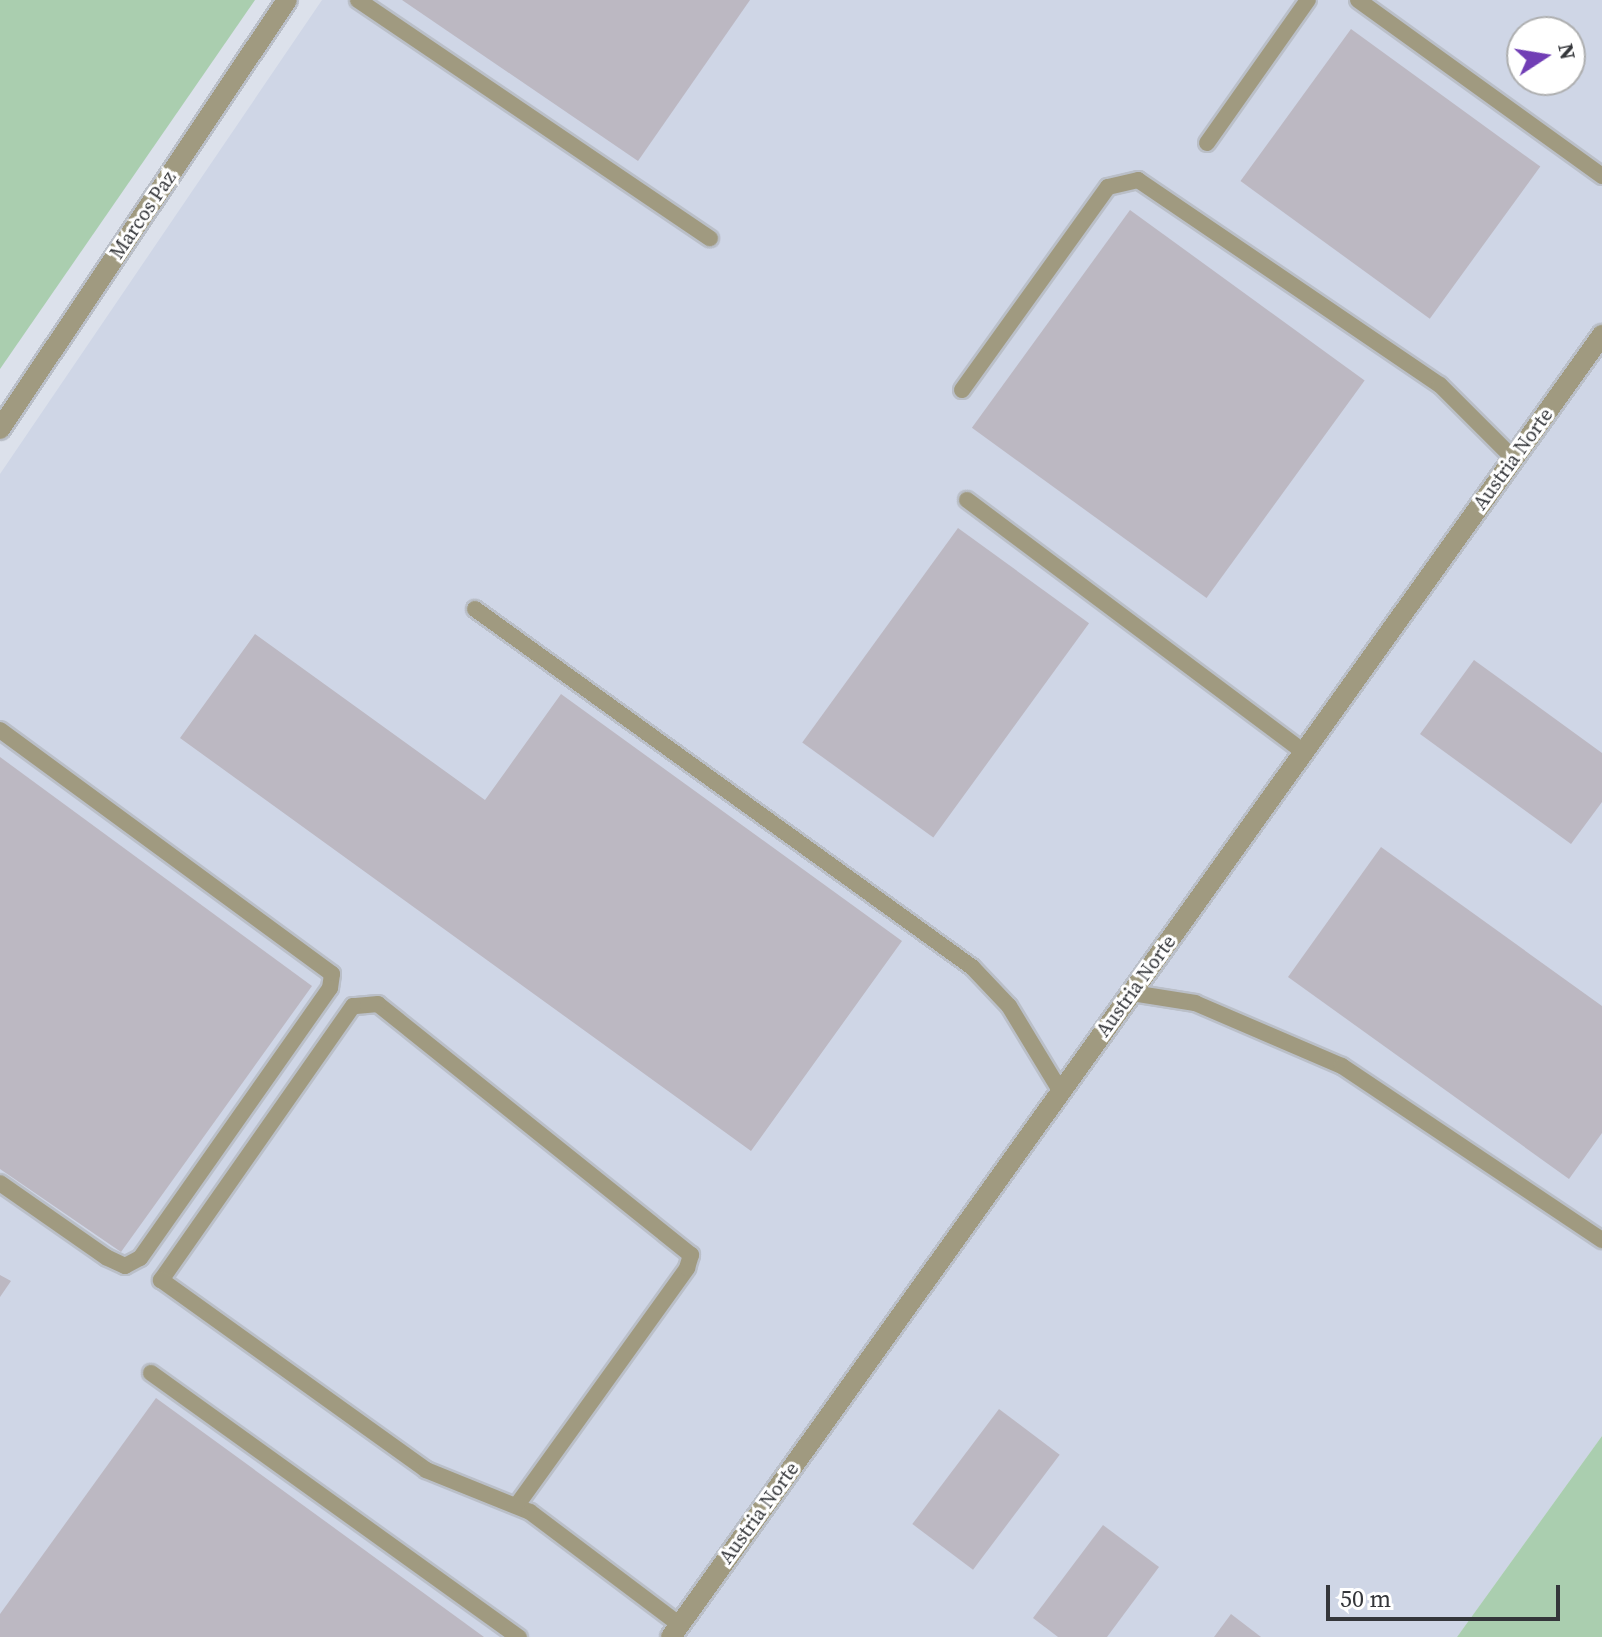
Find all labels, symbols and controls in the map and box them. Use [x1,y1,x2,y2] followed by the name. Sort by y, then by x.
[1506,16,1586,96] north arrow
[1551,40,1584,62] text: N
[105,166,181,264] street label: Marcos Paz
[1468,403,1558,515] street label: Austria Norte
[1091,930,1181,1042] street label: Austria Norte
[714,1457,804,1569] street label: Austria Norte
[1330,1569,1564,1619] scale bar
[1340,1582,1391,1615] text: 50 m

